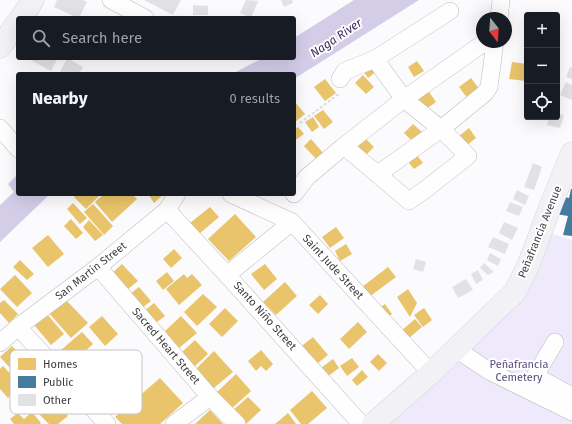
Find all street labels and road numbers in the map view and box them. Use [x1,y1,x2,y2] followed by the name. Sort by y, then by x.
[516,184,564,280] street label: Peñafrancia Avenue
[300,232,366,302] street label: Saint Jude Street
[53,239,129,303] street label: San Martin Street
[231,279,299,353] street label: Santo Niño Street
[129,305,203,387] street label: Sacred Heart Street

